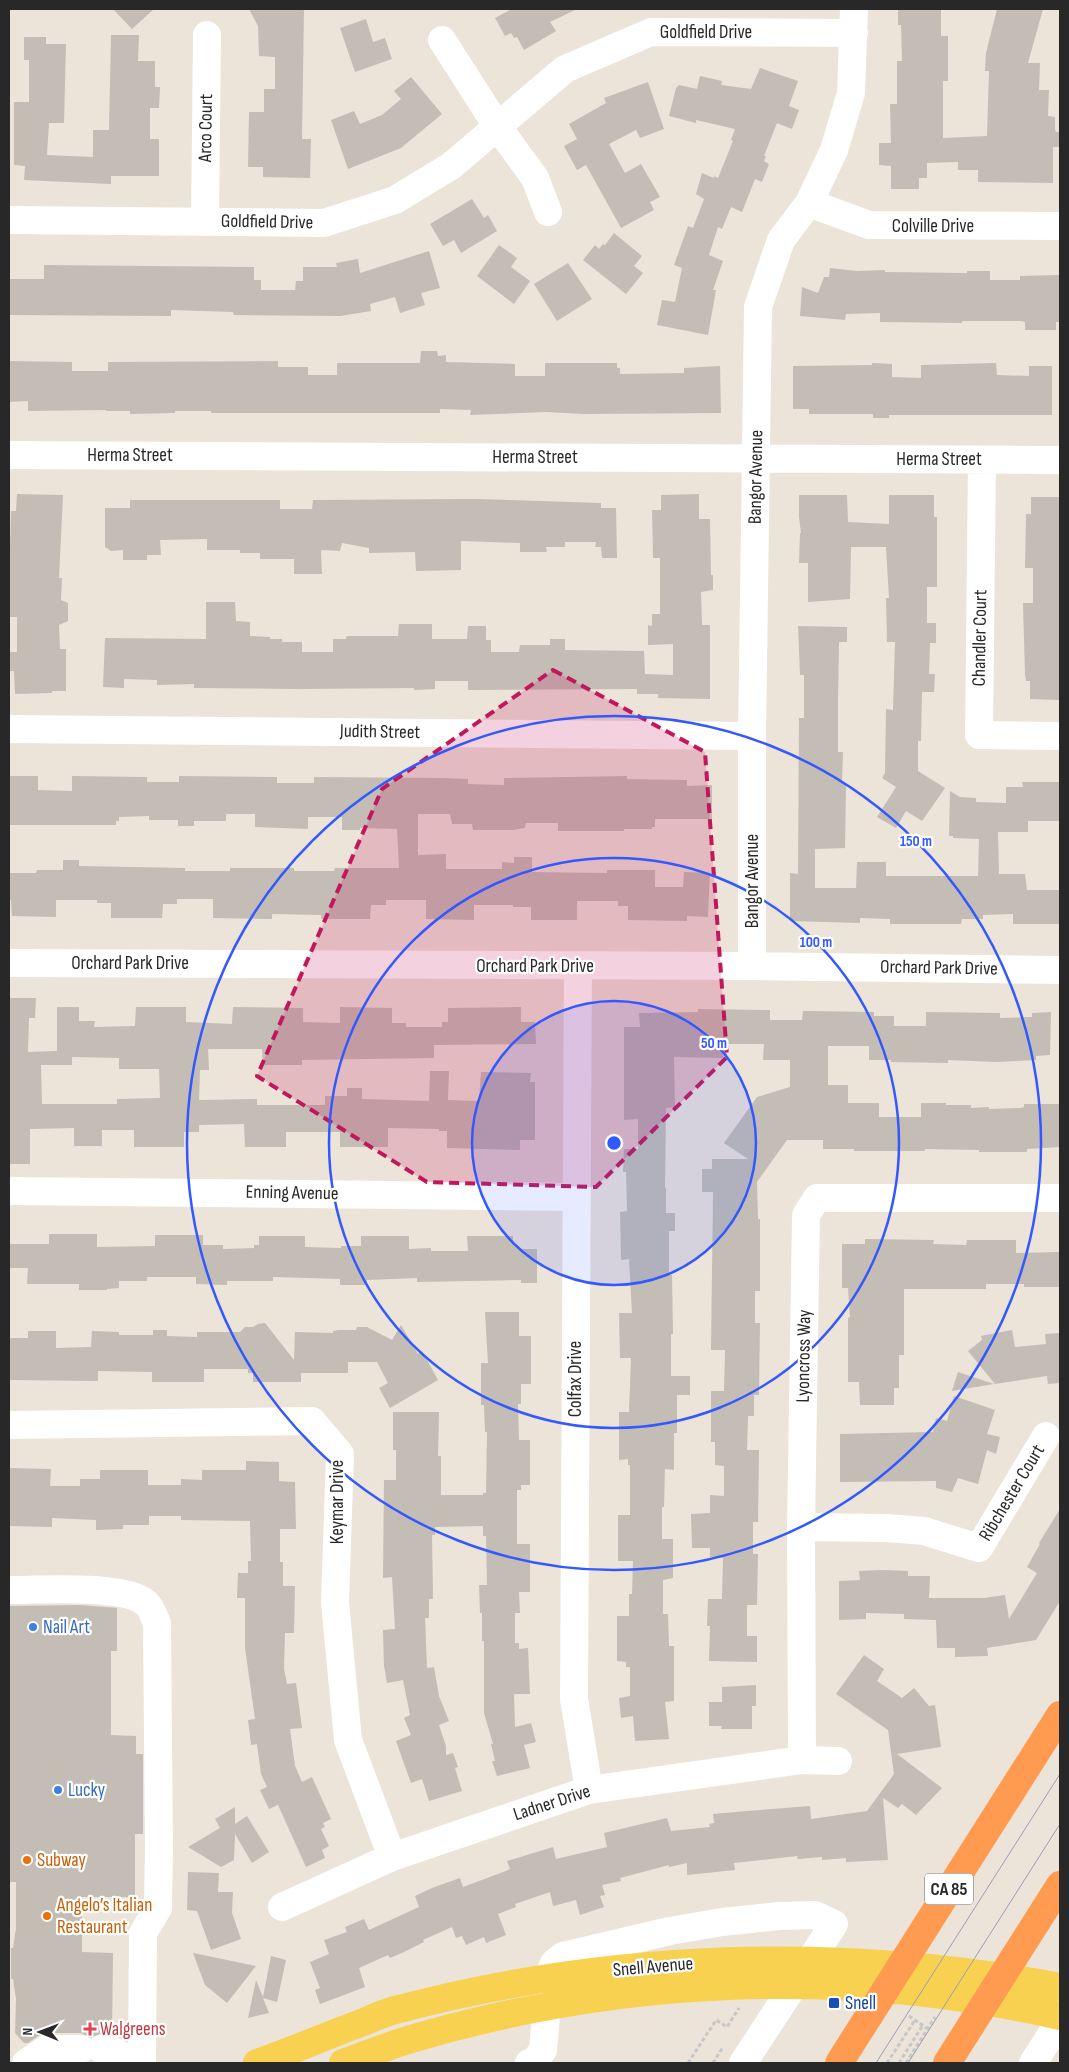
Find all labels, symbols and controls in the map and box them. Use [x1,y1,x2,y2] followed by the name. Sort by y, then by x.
[660,21,752,44] street label: Goldfield Drive
[194,93,218,163] street label: Arco Court
[221,210,313,234] street label: Goldfield Drive
[892,215,974,238] street label: Colville Drive
[744,430,768,524] street label: Bangor Avenue
[87,444,173,467] street label: Herma Street
[492,446,578,469] street label: Herma Street
[896,448,982,471] street label: Herma Street
[968,589,992,687] street label: Chandler Court
[339,720,421,744] street label: Judith Street
[900,832,932,851] text: 150 m
[741,834,764,928] street label: Bangor Avenue
[800,933,832,952] text: 100 m
[71,952,189,975] street label: Orchard Park Drive
[476,955,594,978] street label: Orchard Park Drive
[880,955,998,981] street label: Orchard Park Drive
[701,1034,727,1053] text: 50 m
[605,1134,623,1152] centre of rings
[245,1181,339,1205] street label: Enning Avenue
[792,1309,816,1403] street label: Lyoncross Way
[564,1341,587,1417] street label: Colfax Drive
[974,1440,1050,1545] street label: Ribchester Court
[326,1460,349,1544] street label: Keymar Drive
[43,1616,90,1639] place label: Nail Art
[27,1621,39,1633] marker: Nail Art
[68,1779,106,1802] place label: Lucky
[511,1780,593,1826] street label: Ladner Drive
[52,1784,64,1796] marker: Lucky
[37,1849,86,1872] place label: Subway
[21,1854,33,1866] marker: Subway
[925,1874,973,1905] road number: CA 85
[56,1894,152,1939] place label: Angelo’s Italian Restaurant
[41,1910,53,1922] marker: Angelo’s Italian Restaurant
[612,1952,694,1982] street label: Snell Avenue
[845,1992,876,2015] place label: Snell
[827,1996,841,2010] marker: Snell
[15,2007,65,2057] north arrow
[100,2018,166,2041] place label: Walgreens
[84,2023,96,2035] marker: Walgreens
[19,2028,36,2036] text: N

